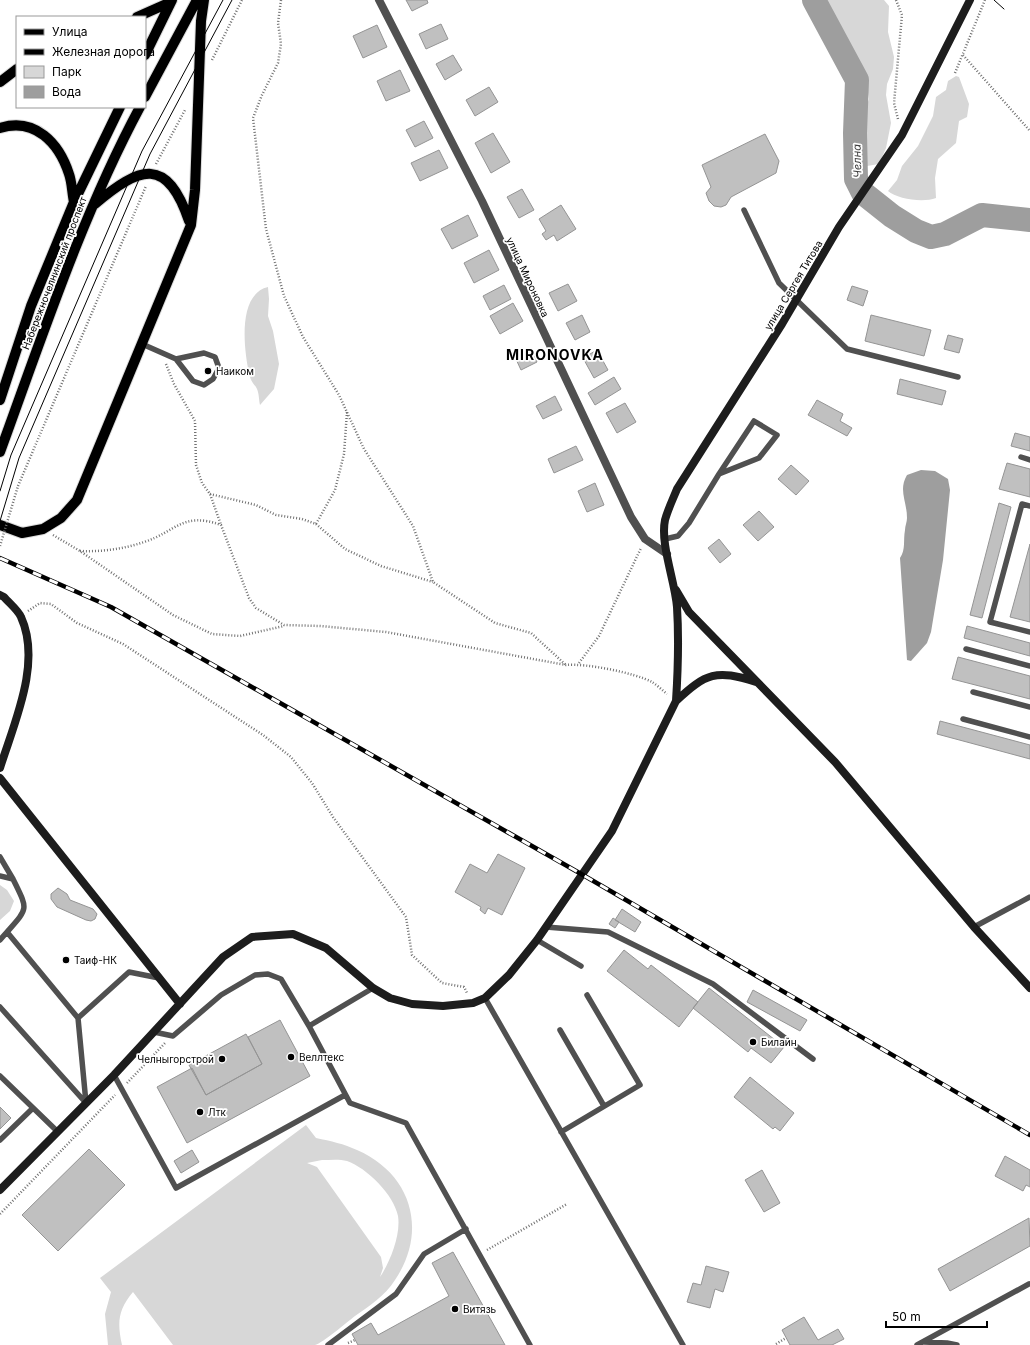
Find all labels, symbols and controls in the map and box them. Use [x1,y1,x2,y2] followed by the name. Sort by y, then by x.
[16,16,146,108] legend
[52,24,87,39] text: Улица
[52,44,155,59] text: Железная дорога
[52,64,82,79] text: Парк
[52,84,81,99] text: Вода
[849,144,865,178] water label: Челна
[19,194,89,351] street label: Набережночелнинский проспект
[504,235,552,319] street label: улица Мироновка
[761,238,825,332] street label: улица Сергея Титова
[506,346,604,363] district label: MIRONOVKA
[216,365,254,377] place label: Наиком
[203,366,213,376] marker: Наиком
[74,954,117,966] place label: Таиф-НК
[61,955,71,965] marker: Таиф-НК
[761,1036,797,1048] place label: Билайн
[748,1037,758,1047] marker: Билайн
[299,1051,344,1063] place label: Веллтекс
[286,1052,296,1062] marker: Веллтекс
[137,1053,214,1065] place label: Челныгорстрой
[217,1054,227,1064] marker: Челныгорстрой
[208,1106,226,1118] place label: Лтк
[195,1107,205,1117] marker: Лтк
[463,1303,497,1315] place label: Витязь
[886,1303,987,1329] scale bar
[450,1304,460,1314] marker: Витязь
[892,1309,921,1324] text: 50 m

